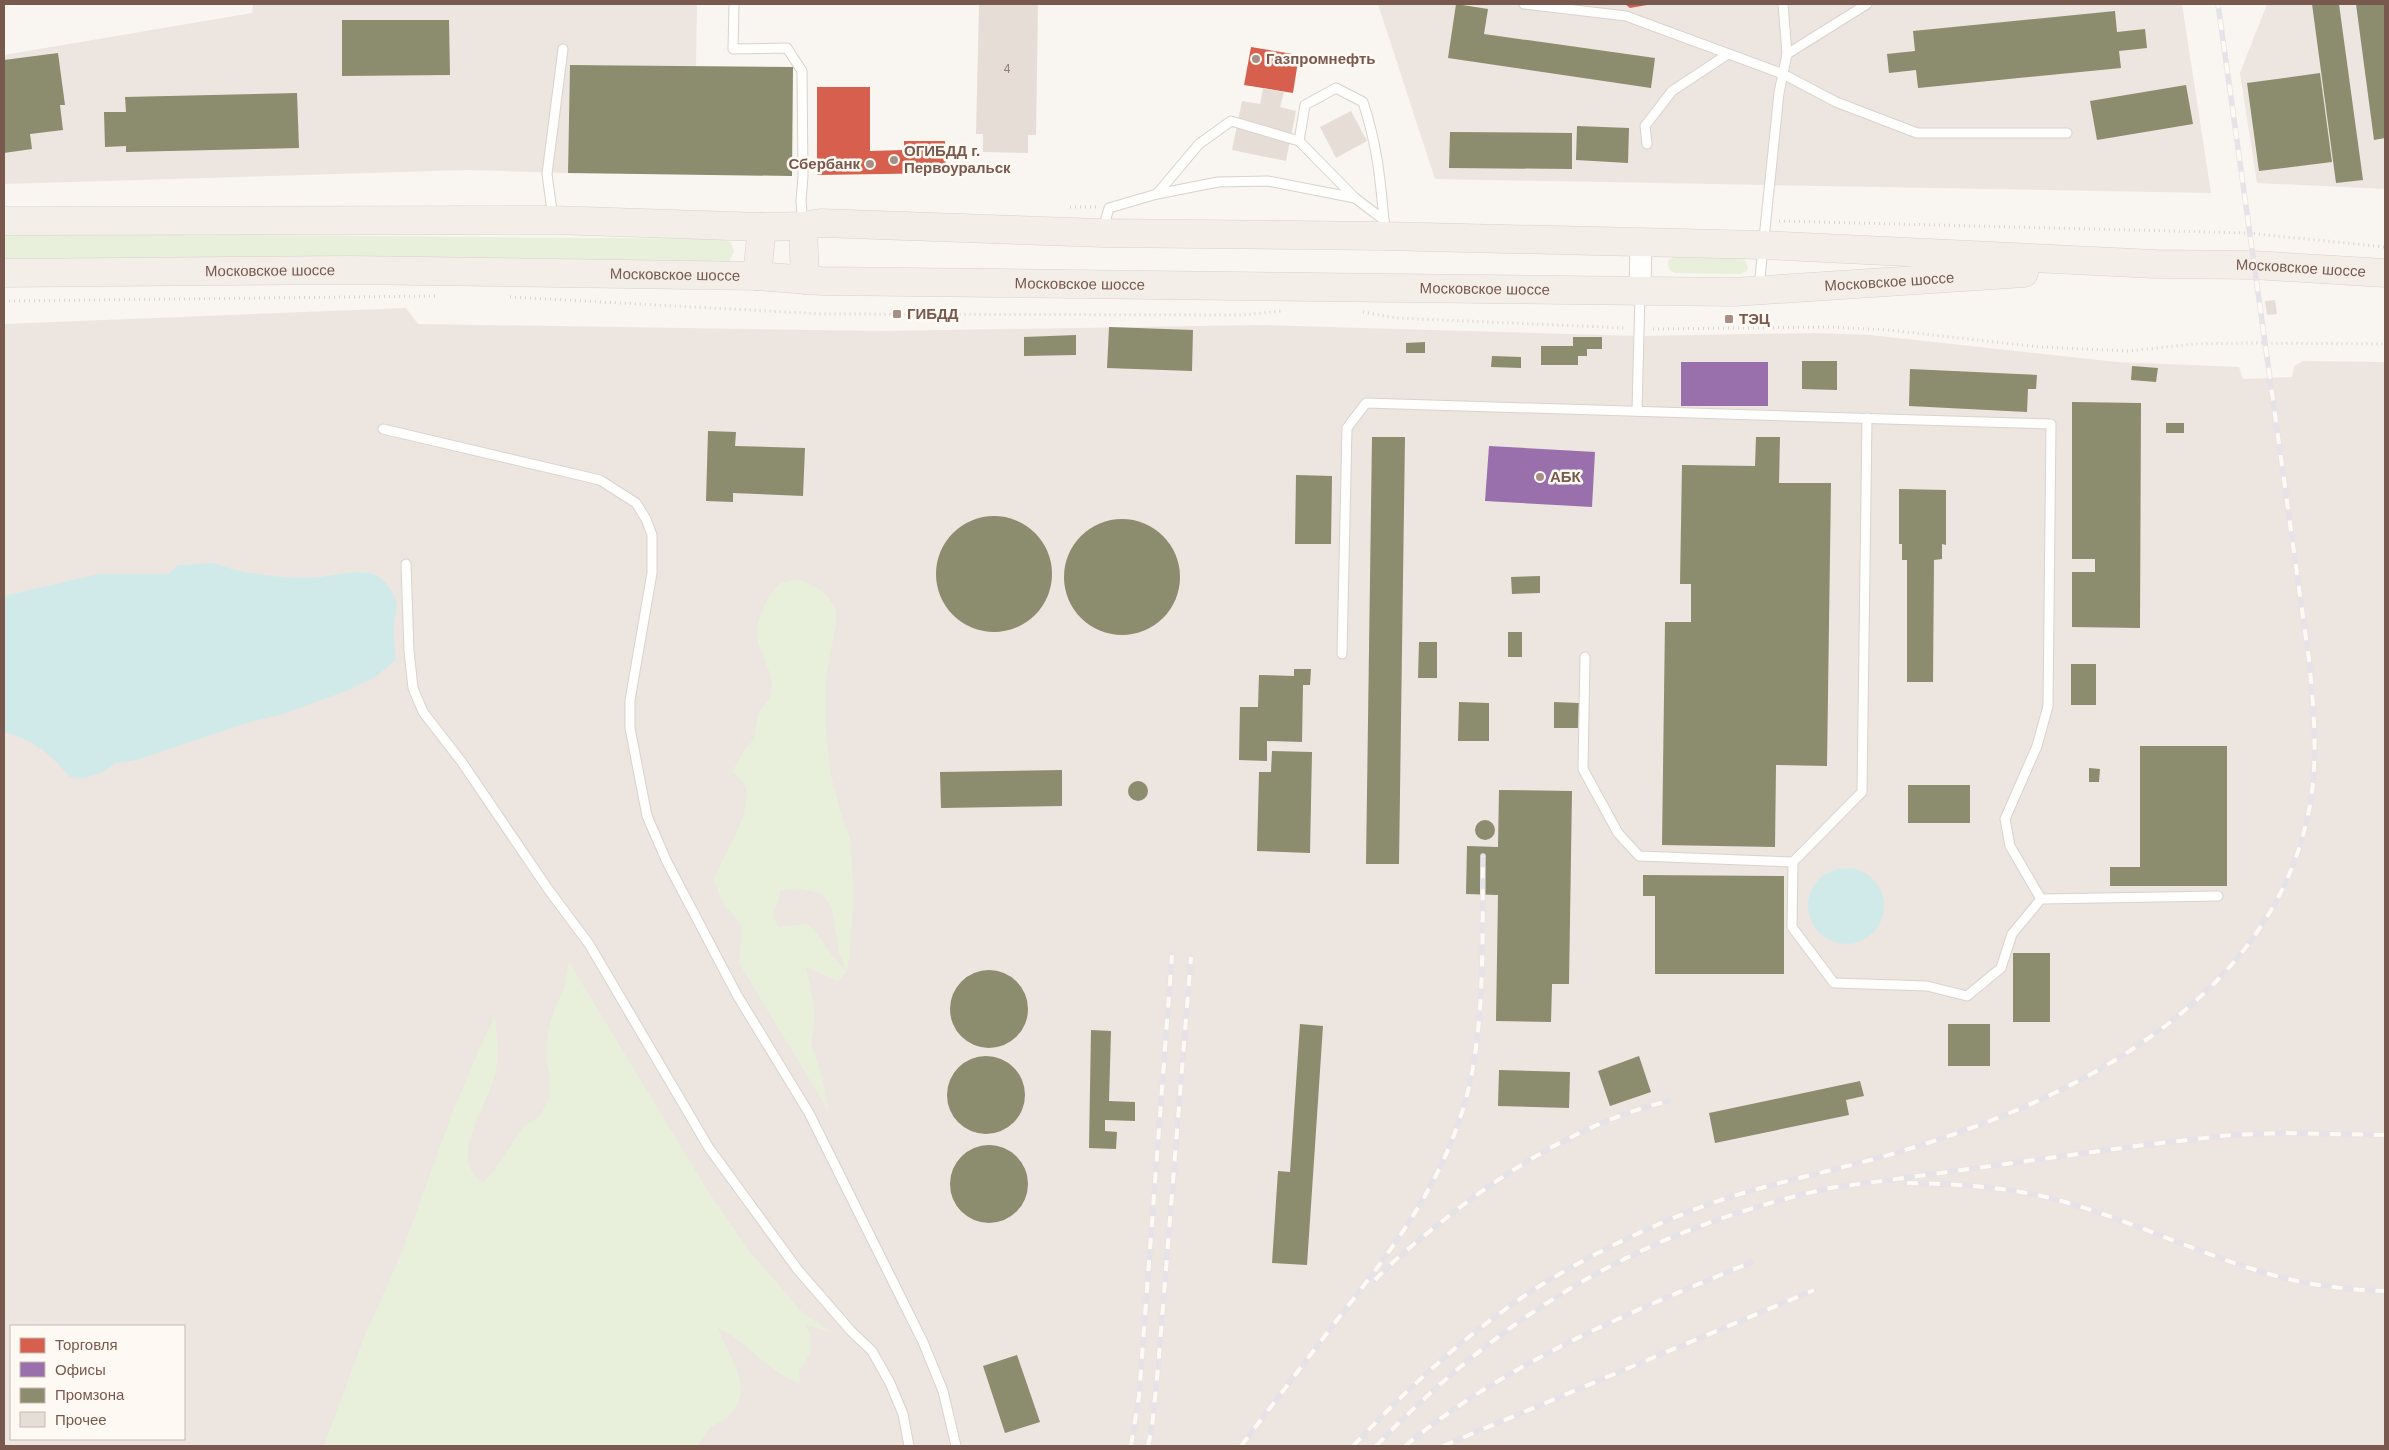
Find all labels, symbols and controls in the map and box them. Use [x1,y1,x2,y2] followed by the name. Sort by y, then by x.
[1266,50,1375,67] place label: Газпромнефть
[1250,53,1262,65] marker: Газпромнефть
[1004,62,1011,76] house number: 4
[904,142,1011,176] place label: ОГИБДД г. Первоуральск
[888,154,900,166] marker: ОГИБДД г. Первоуральск
[788,155,860,172] place label: Сбербанк
[864,158,876,170] marker: Сбербанк
[2236,256,2366,280] street label: Московское шоссе
[205,261,335,279] street label: Московское шоссе
[610,265,740,284] street label: Московское шоссе
[1824,269,1955,294] street label: Московское шоссе
[1015,274,1145,293] street label: Московское шоссе
[1419,279,1550,298] street label: Московское шоссе
[907,305,959,322] place label: ГИБДД
[891,308,903,320] marker: ГИБДД
[1739,310,1770,327] place label: ТЭЦ
[1723,313,1735,325] marker: ТЭЦ
[1550,468,1582,485] place label: АБК
[1534,471,1546,483] marker: АБК
[10,1325,185,1440] legend
[55,1336,118,1353] text: Торговля
[55,1361,106,1378] text: Офисы
[55,1386,125,1403] text: Промзона
[55,1411,107,1428] text: Прочее

